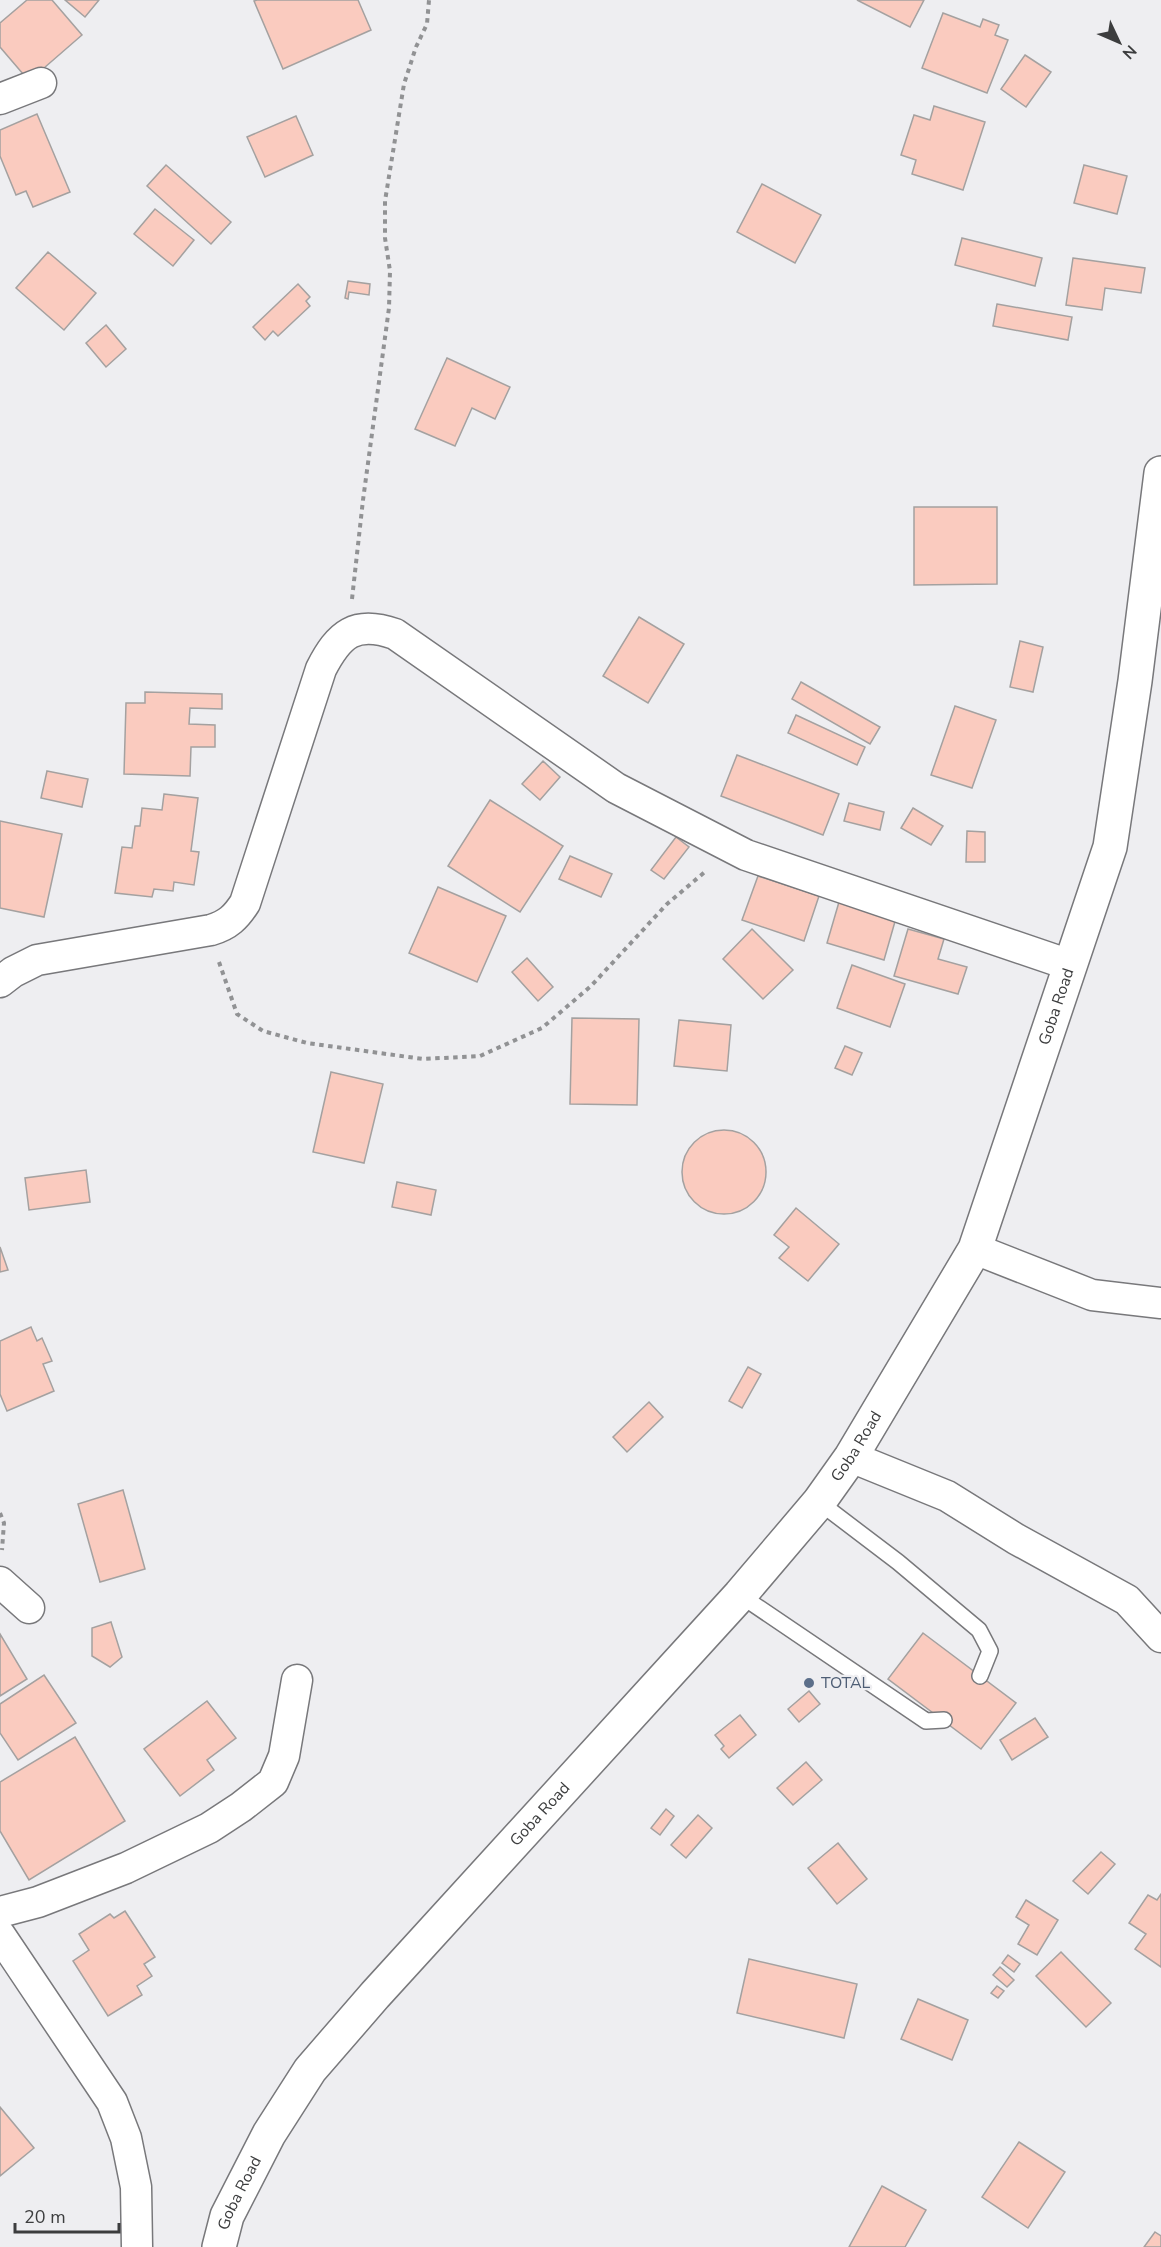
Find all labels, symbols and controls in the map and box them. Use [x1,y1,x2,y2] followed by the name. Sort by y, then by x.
[1089,12,1149,72] north arrow
[1117,40,1141,64] text: N
[1033,965,1080,1048] street label: Goba Road
[826,1407,887,1486] street label: Goba Road
[821,1672,871,1694] place label: TOTAL
[802,1676,816,1690] marker: TOTAL
[505,1777,575,1851] street label: Goba Road
[213,2152,267,2232] street label: Goba Road
[15,2196,118,2234] scale bar
[24,2205,66,2229] text: 20 m

